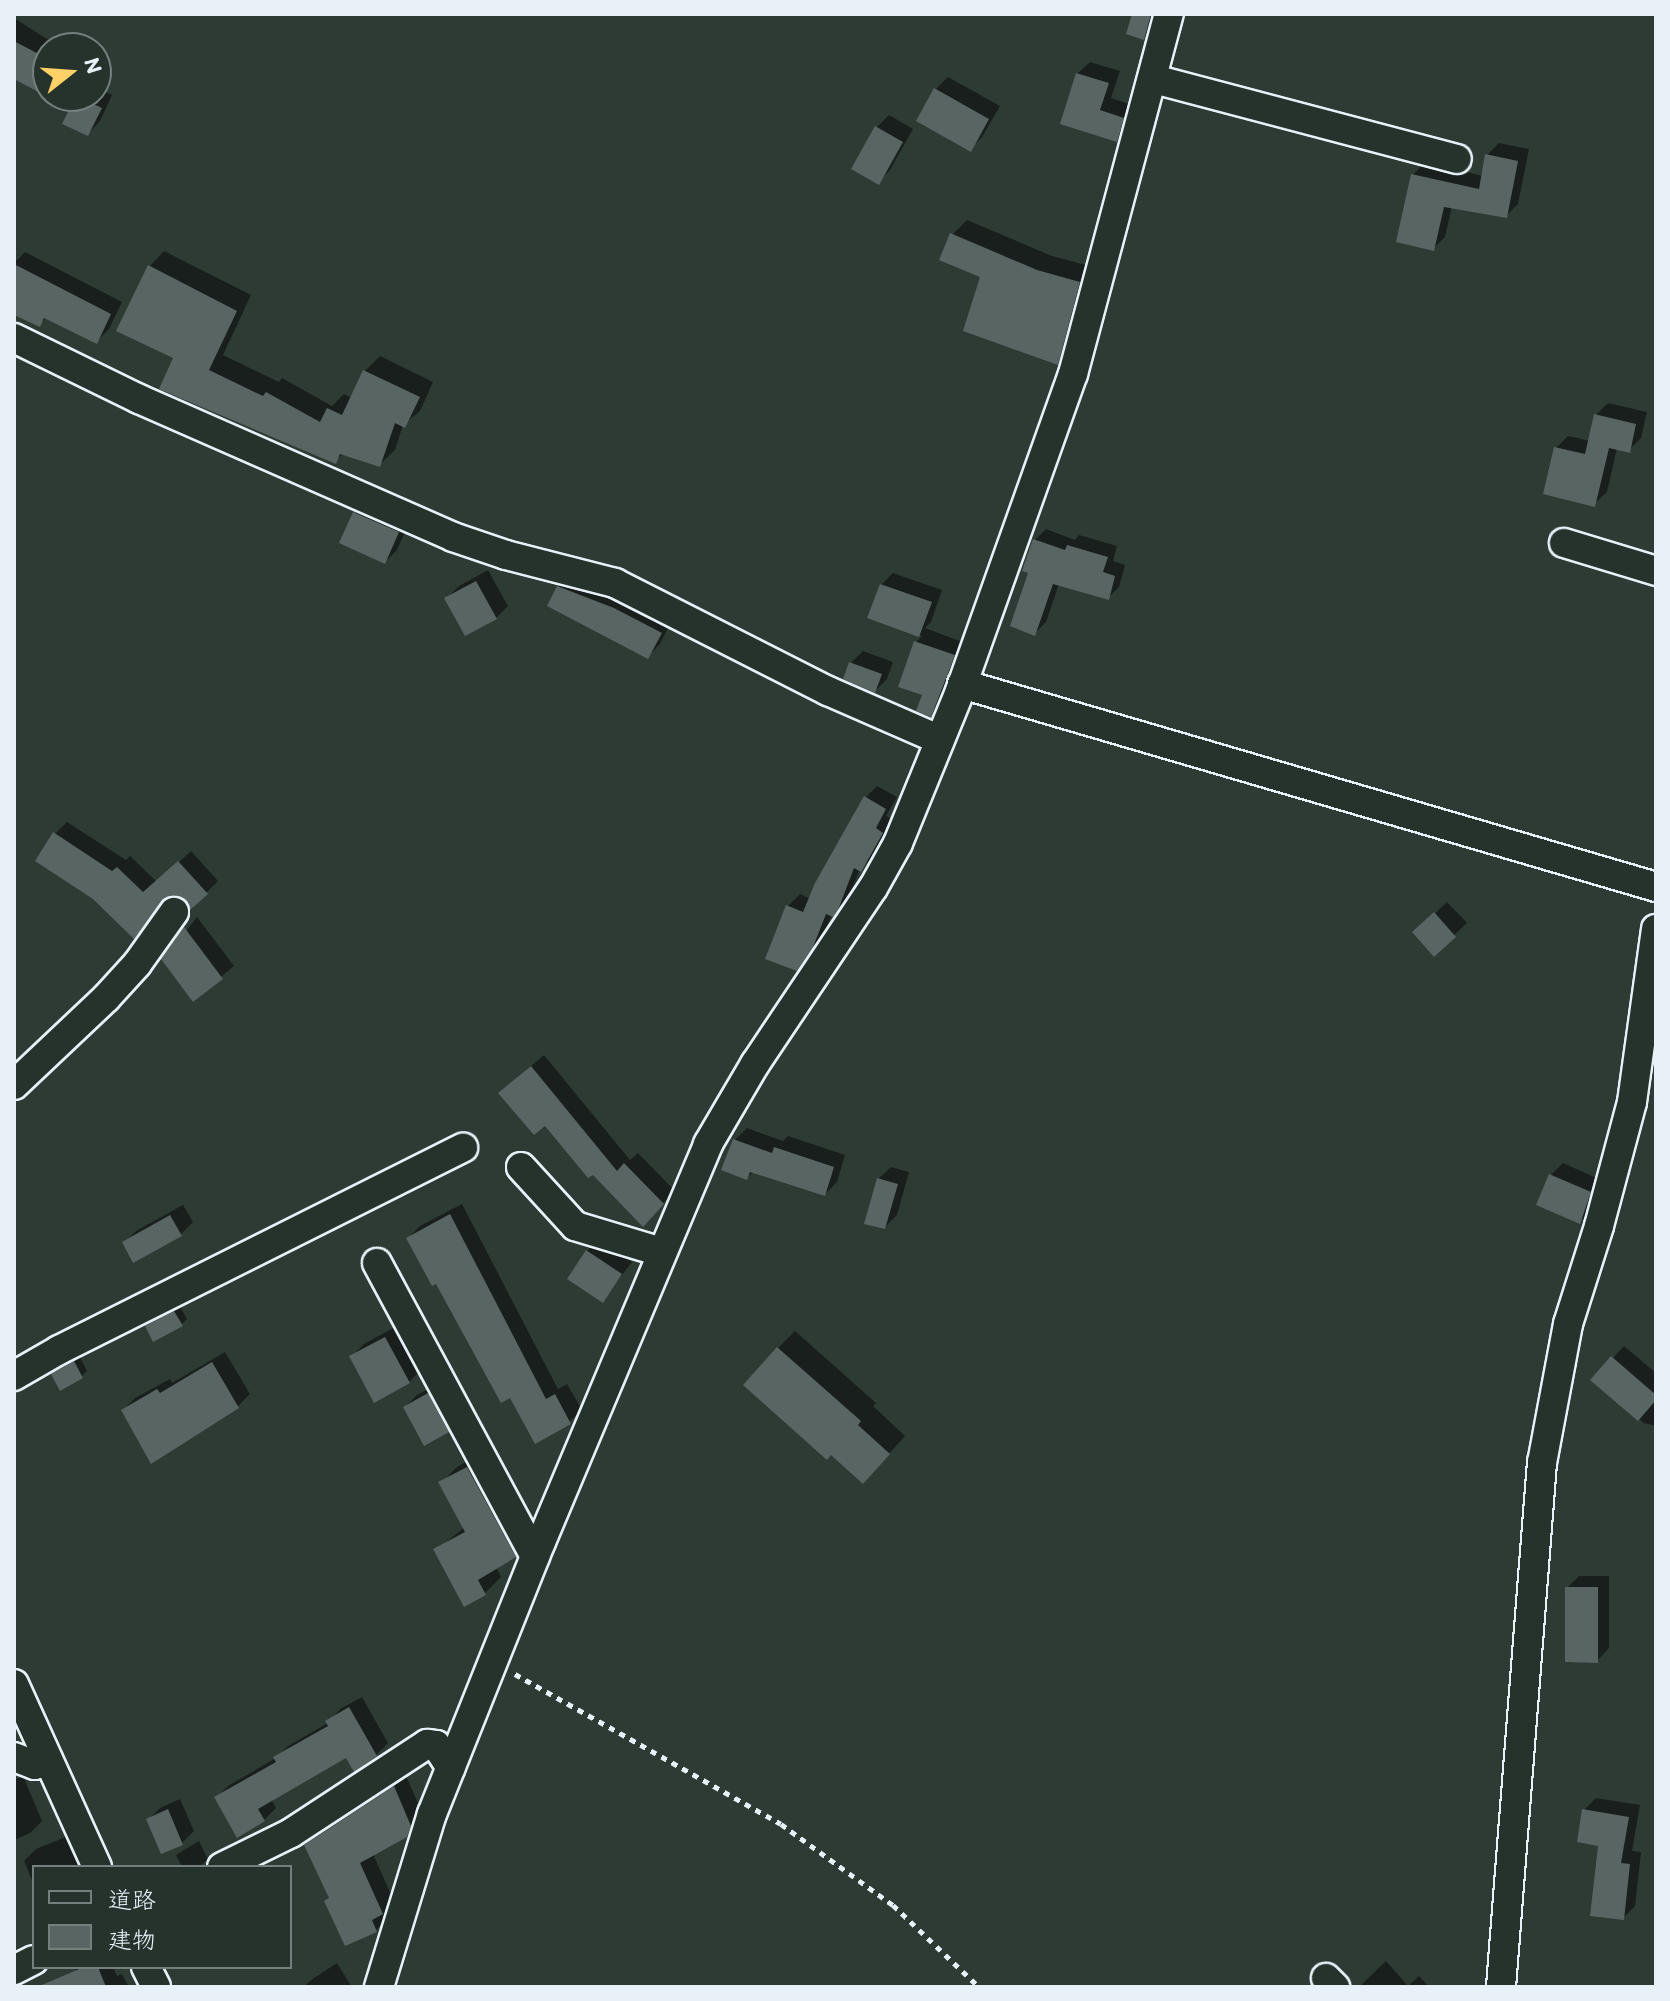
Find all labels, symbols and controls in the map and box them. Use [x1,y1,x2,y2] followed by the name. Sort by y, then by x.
[32,32,112,112] north arrow
[78,54,109,76] text: N
[32,1865,292,1969] legend
[108,1885,156,1914] text: 道路
[108,1925,156,1954] text: 建物

